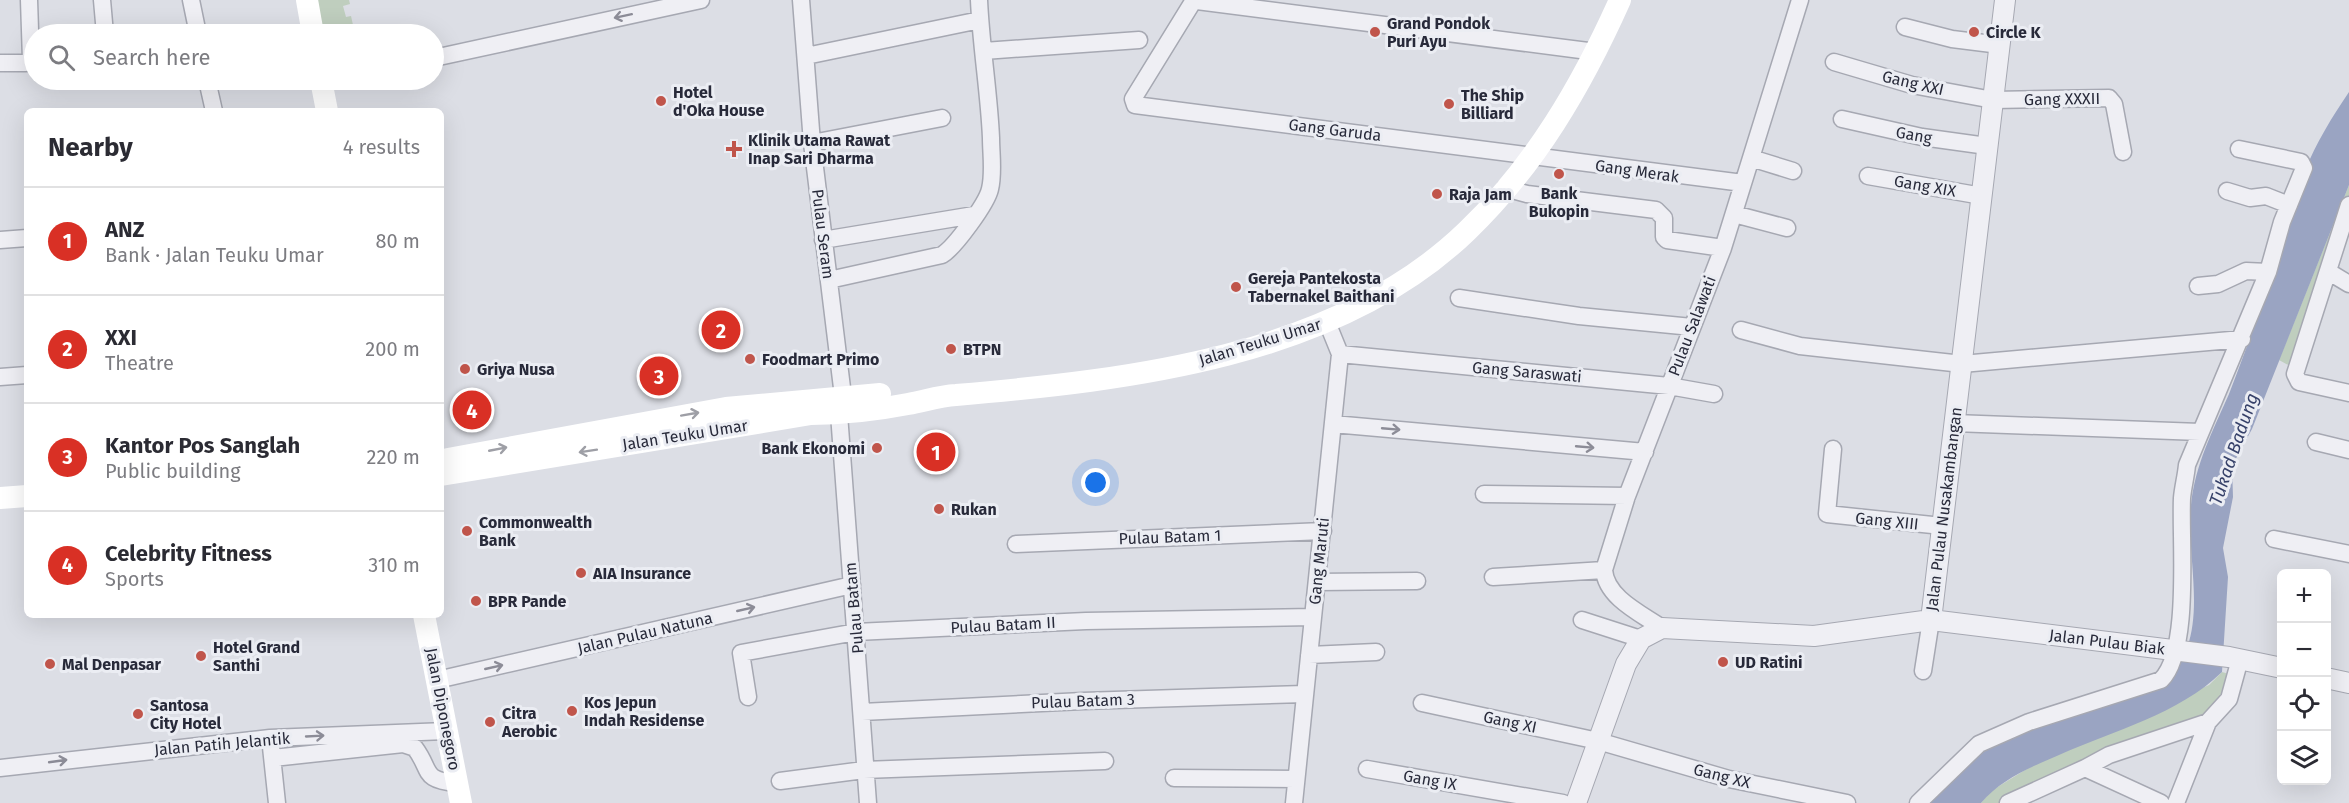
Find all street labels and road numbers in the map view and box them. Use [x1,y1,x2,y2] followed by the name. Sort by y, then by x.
[1880,67,1946,99] street label: Gang XXI
[2024,89,2100,109] street label: Gang XXXII
[1288,115,1382,145] street label: Gang Garuda
[1894,122,1934,148] street label: Gang
[1594,156,1681,186] street label: Gang Merak
[1892,171,1958,201] street label: Gang XIX
[808,188,838,280] street label: Pulau Seram
[1664,273,1720,379] street label: Pulau Salawati
[1197,314,1324,370] street label: Jalan Teuku Umar
[1471,358,1583,386] street label: Gang Saraswati
[1922,406,1966,612] street label: Jalan Pulau Nusakambangan
[621,416,750,454] street label: Jalan Teuku Umar
[1854,508,1920,534] street label: Gang XIII
[1305,516,1333,606] street label: Gang Maruti
[1118,526,1222,548] street label: Pulau Batam 1
[841,562,867,654] street label: Pulau Batam
[576,608,714,658] street label: Jalan Pulau Natuna
[950,613,1056,637] street label: Pulau Batam II
[2048,625,2167,659] street label: Jalan Pulau Biak
[422,646,464,772] street label: Jalan Diponegoro
[1031,690,1135,712] street label: Pulau Batam 3
[1482,707,1538,737] street label: Gang XI
[153,729,291,759] street label: Jalan Patih Jelantik
[1692,760,1753,792] street label: Gang XX
[1402,766,1459,794] street label: Gang IX

